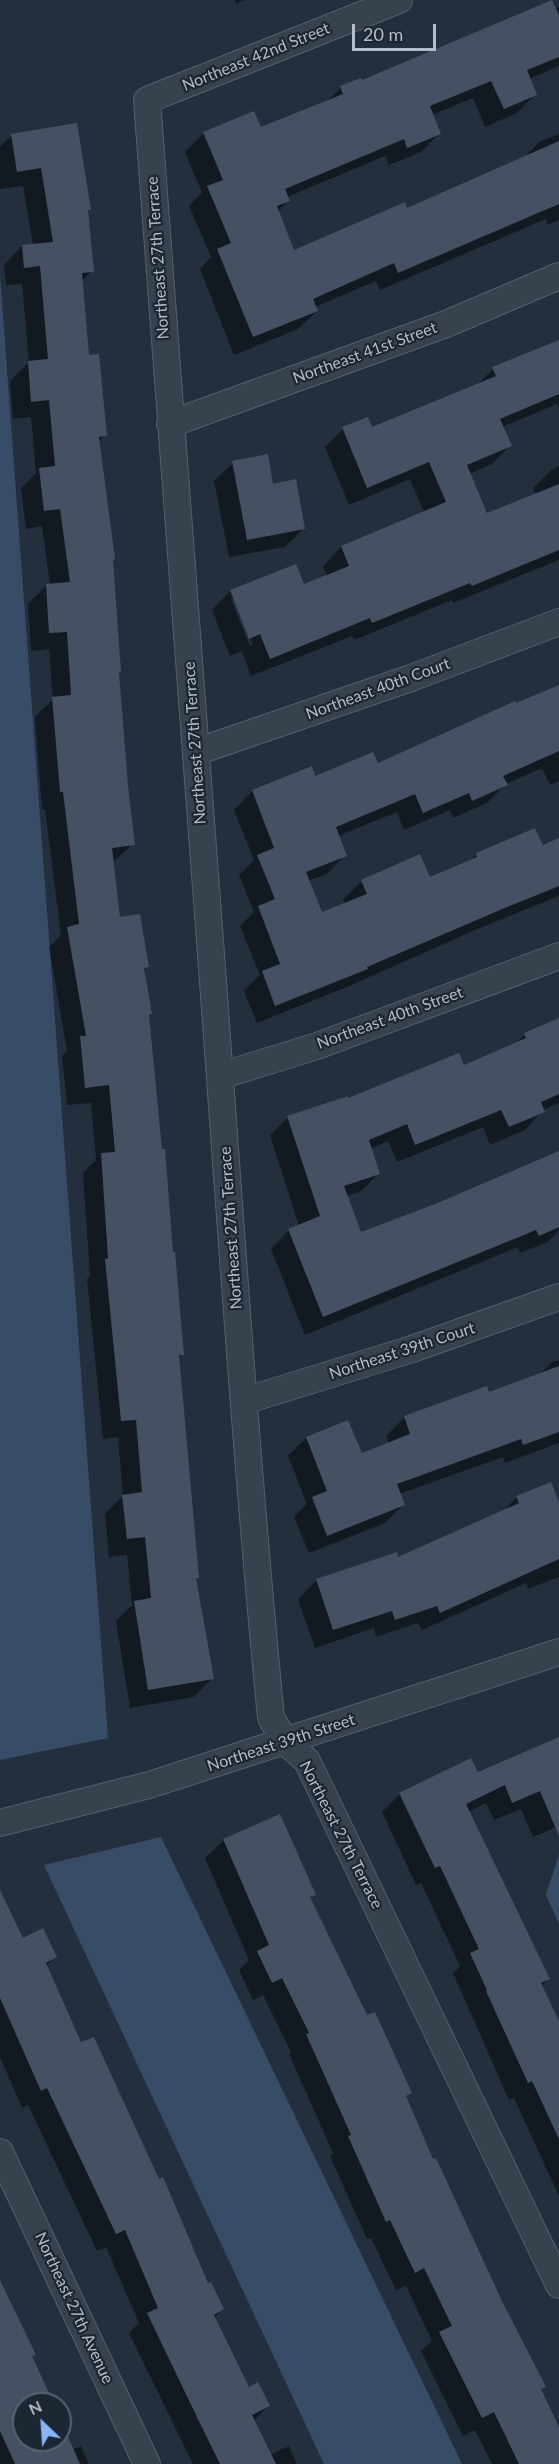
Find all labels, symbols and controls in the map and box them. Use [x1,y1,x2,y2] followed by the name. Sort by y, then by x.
[355,12,439,50] scale bar
[179,19,333,95] street label: Northeast 42nd Street
[363,23,403,45] text: 20 m
[143,176,173,340] street label: Northeast 27th Terrace
[290,318,440,388] street label: Northeast 41st Street
[303,654,453,724] street label: Northeast 40th Court
[180,661,210,825] street label: Northeast 27th Terrace
[314,983,466,1053] street label: Northeast 40th Street
[216,1146,246,1310] street label: Northeast 27th Terrace
[327,1318,477,1384] street label: Northeast 39th Court
[205,1710,357,1776] street label: Northeast 39th Street
[295,1758,387,1912] street label: Northeast 27th Terrace
[30,2229,118,2387] street label: Northeast 27th Avenue
[12,2392,72,2452] north arrow
[25,2396,45,2418] text: N

